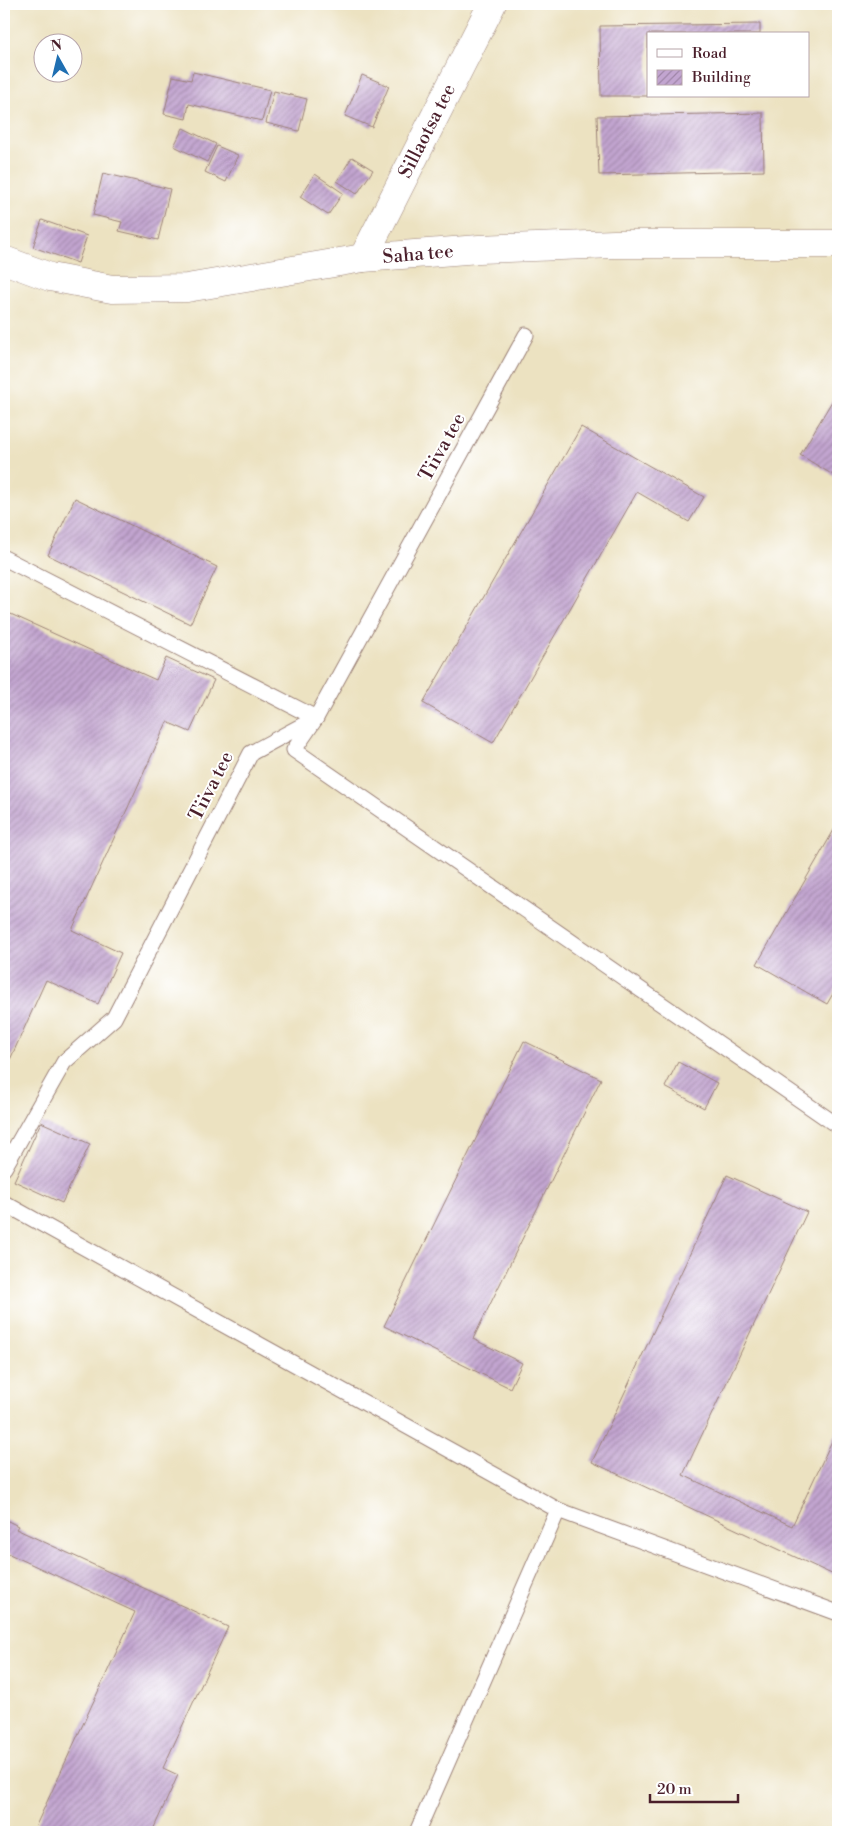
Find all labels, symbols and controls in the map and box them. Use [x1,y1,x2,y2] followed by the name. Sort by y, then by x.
[32,32,82,82] north arrow
[647,32,810,98] legend
[50,36,63,56] text: N
[692,44,727,63] text: Road
[691,68,751,87] text: Building
[393,80,461,182] street label: Sillaotsa tee
[382,239,454,269] street label: Saha tee
[413,409,471,485] street label: Tiiva tee
[183,747,239,825] street label: Tiiva tee
[650,1771,737,1803] scale bar
[657,1780,692,1799] text: 20 m

